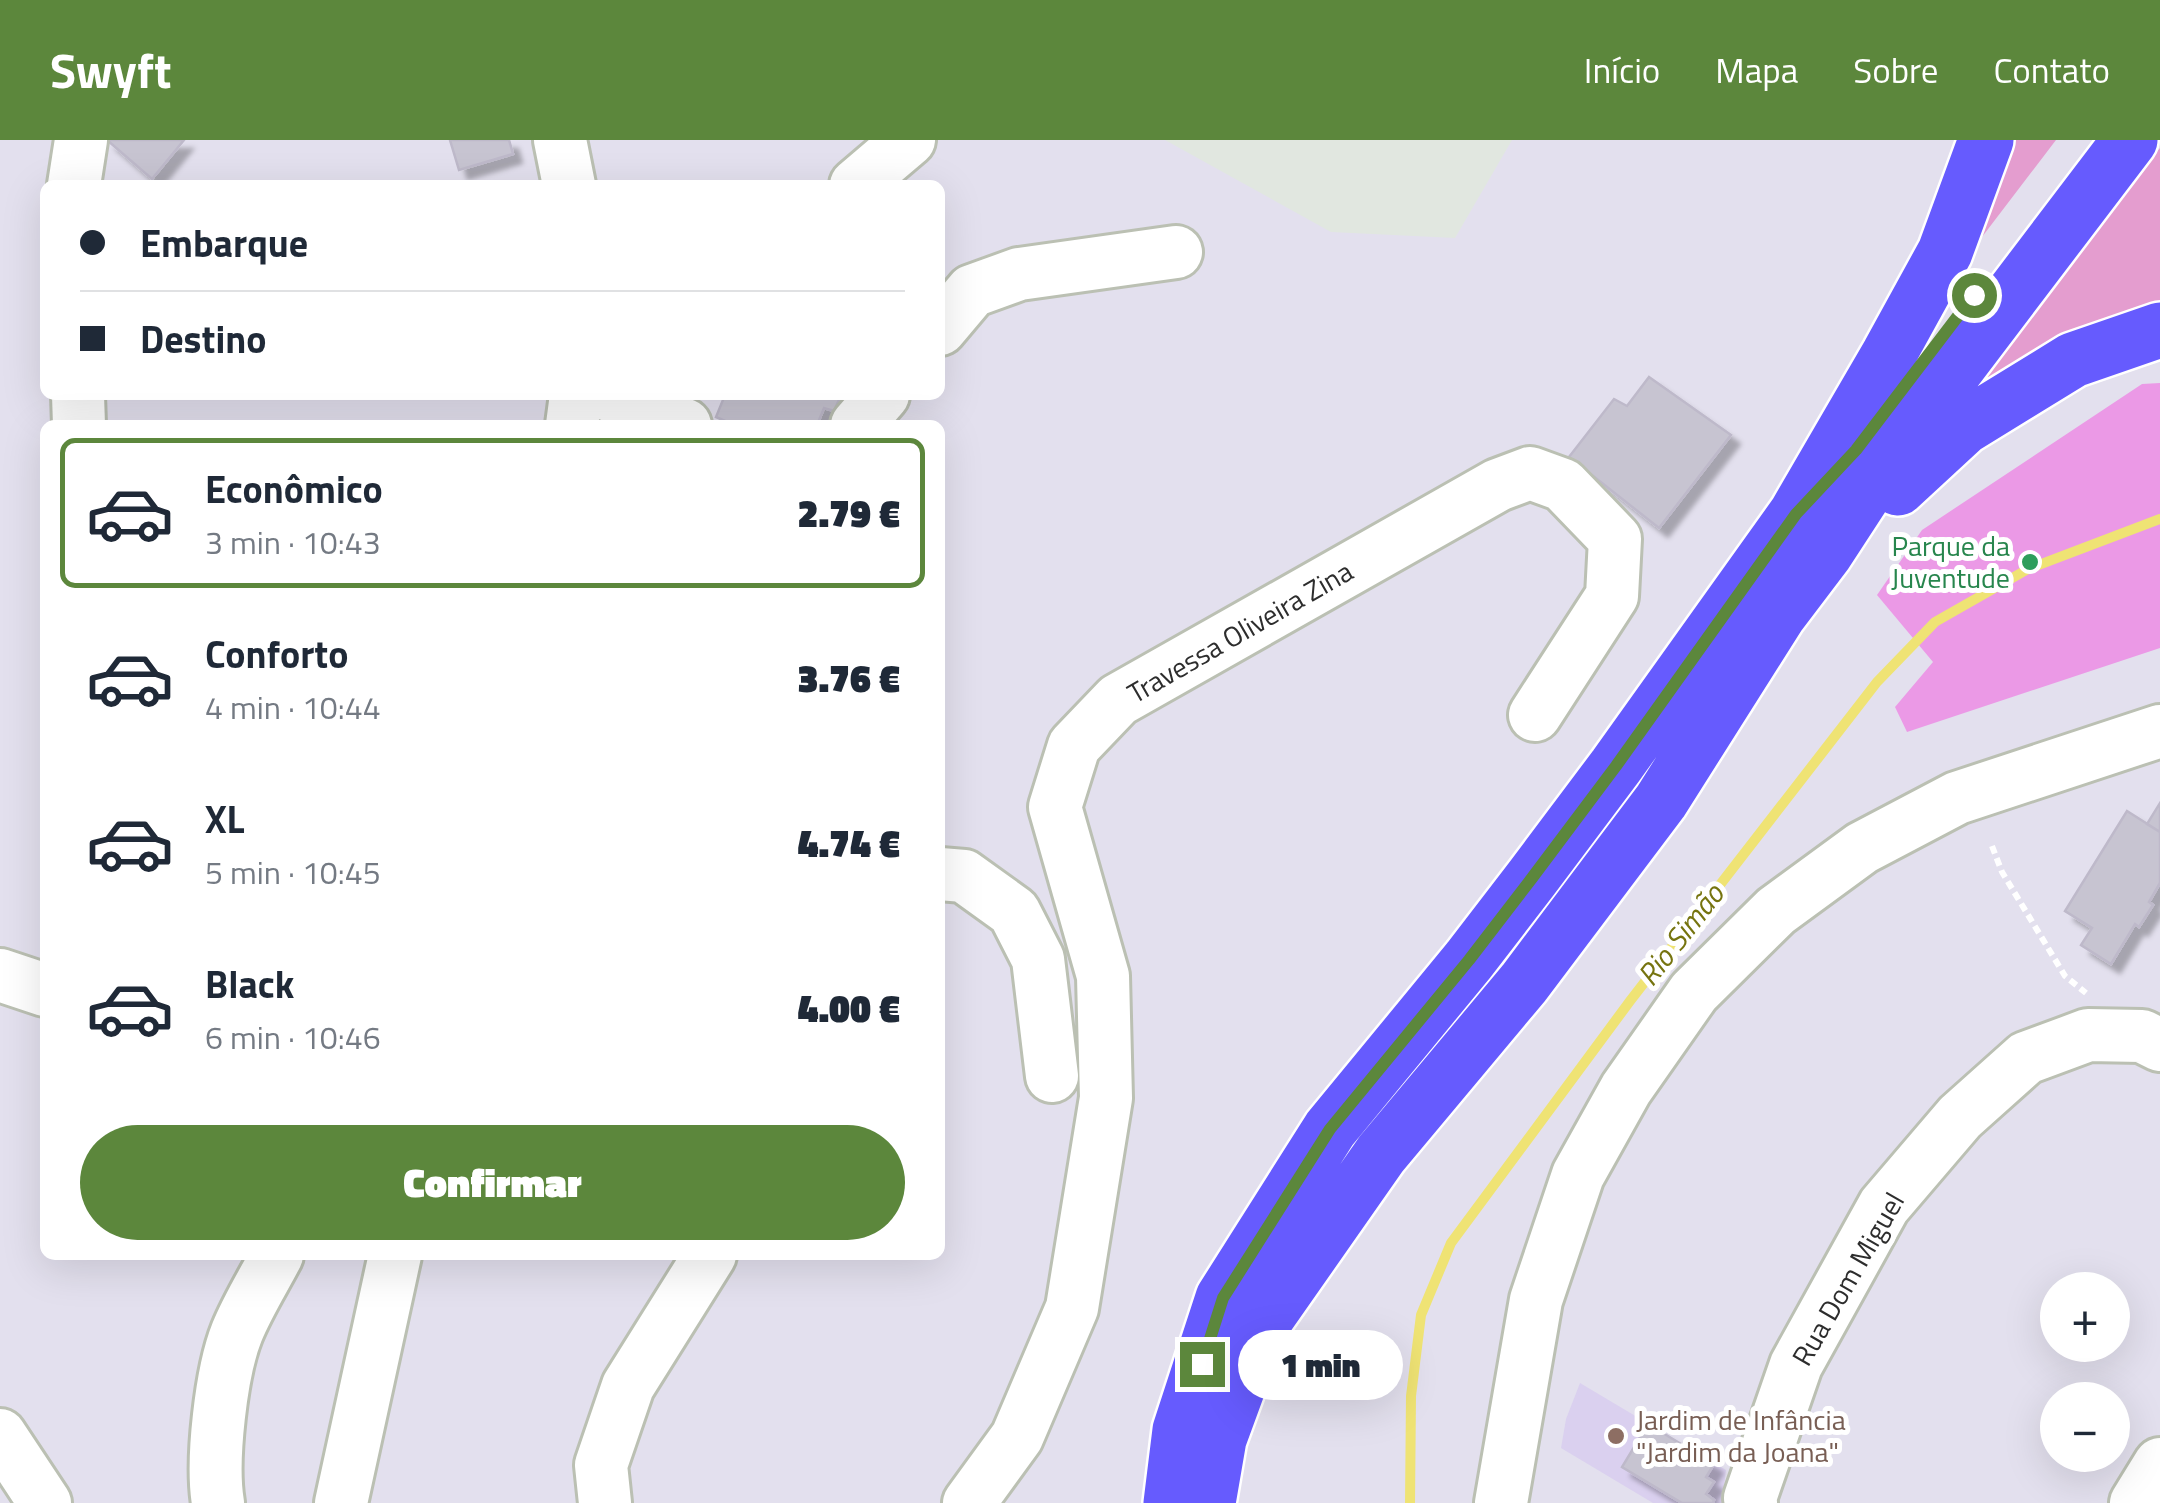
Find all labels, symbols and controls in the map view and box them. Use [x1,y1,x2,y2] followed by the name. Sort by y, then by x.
[50,34,171,107] text: Swyft
[1584,43,1660,97] text: Início
[1715,43,1798,97] text: Mapa
[1853,43,1939,97] text: Sobre
[1994,43,2110,97] text: Contato
[140,214,308,272] text: Embarque
[1952,273,1997,318] route start
[140,310,266,368] text: Destino
[205,460,383,518] text: Econômico
[85,468,175,558] icon: car
[798,484,900,542] text: 2.79 €
[205,518,381,566] text: 3 min · 10:43
[1891,524,2010,599] place label: Parque da Juventude
[1119,549,1361,714] street label: Travessa Oliveira Zina
[2019,551,2041,573] marker: Parque da Juventude
[205,625,348,683] text: Conforto
[85,633,175,723] icon: car
[798,649,900,707] text: 3.76 €
[205,683,381,731] text: 4 min · 10:44
[205,790,245,848] text: XL
[85,798,175,888] icon: car
[798,814,900,872] text: 4.74 €
[205,848,381,896] text: 5 min · 10:45
[1626,873,1736,995] water label: Rio Simão
[205,955,294,1013] text: Black
[85,963,175,1053] icon: car
[798,979,900,1037] text: 4.00 €
[205,1013,381,1061] text: 6 min · 10:46
[80,1125,905,1240] button: Confirmar
[1780,1184,1915,1374] street label: Rua Dom Miguel
[2040,1272,2130,1472] map controls
[2040,1272,2130,1362] button: +
[1237,1329,1402,1399] callout: 1 min
[1281,1341,1360,1389] text: 1 min
[1180,1342,1225,1387] route end
[2040,1382,2130,1472] button: −
[1636,1398,1846,1473] place label: Jardim de Infância "Jardim da Joana"
[1605,1425,1627,1447] marker: Jardim de Infância "Jardim da Joana"

